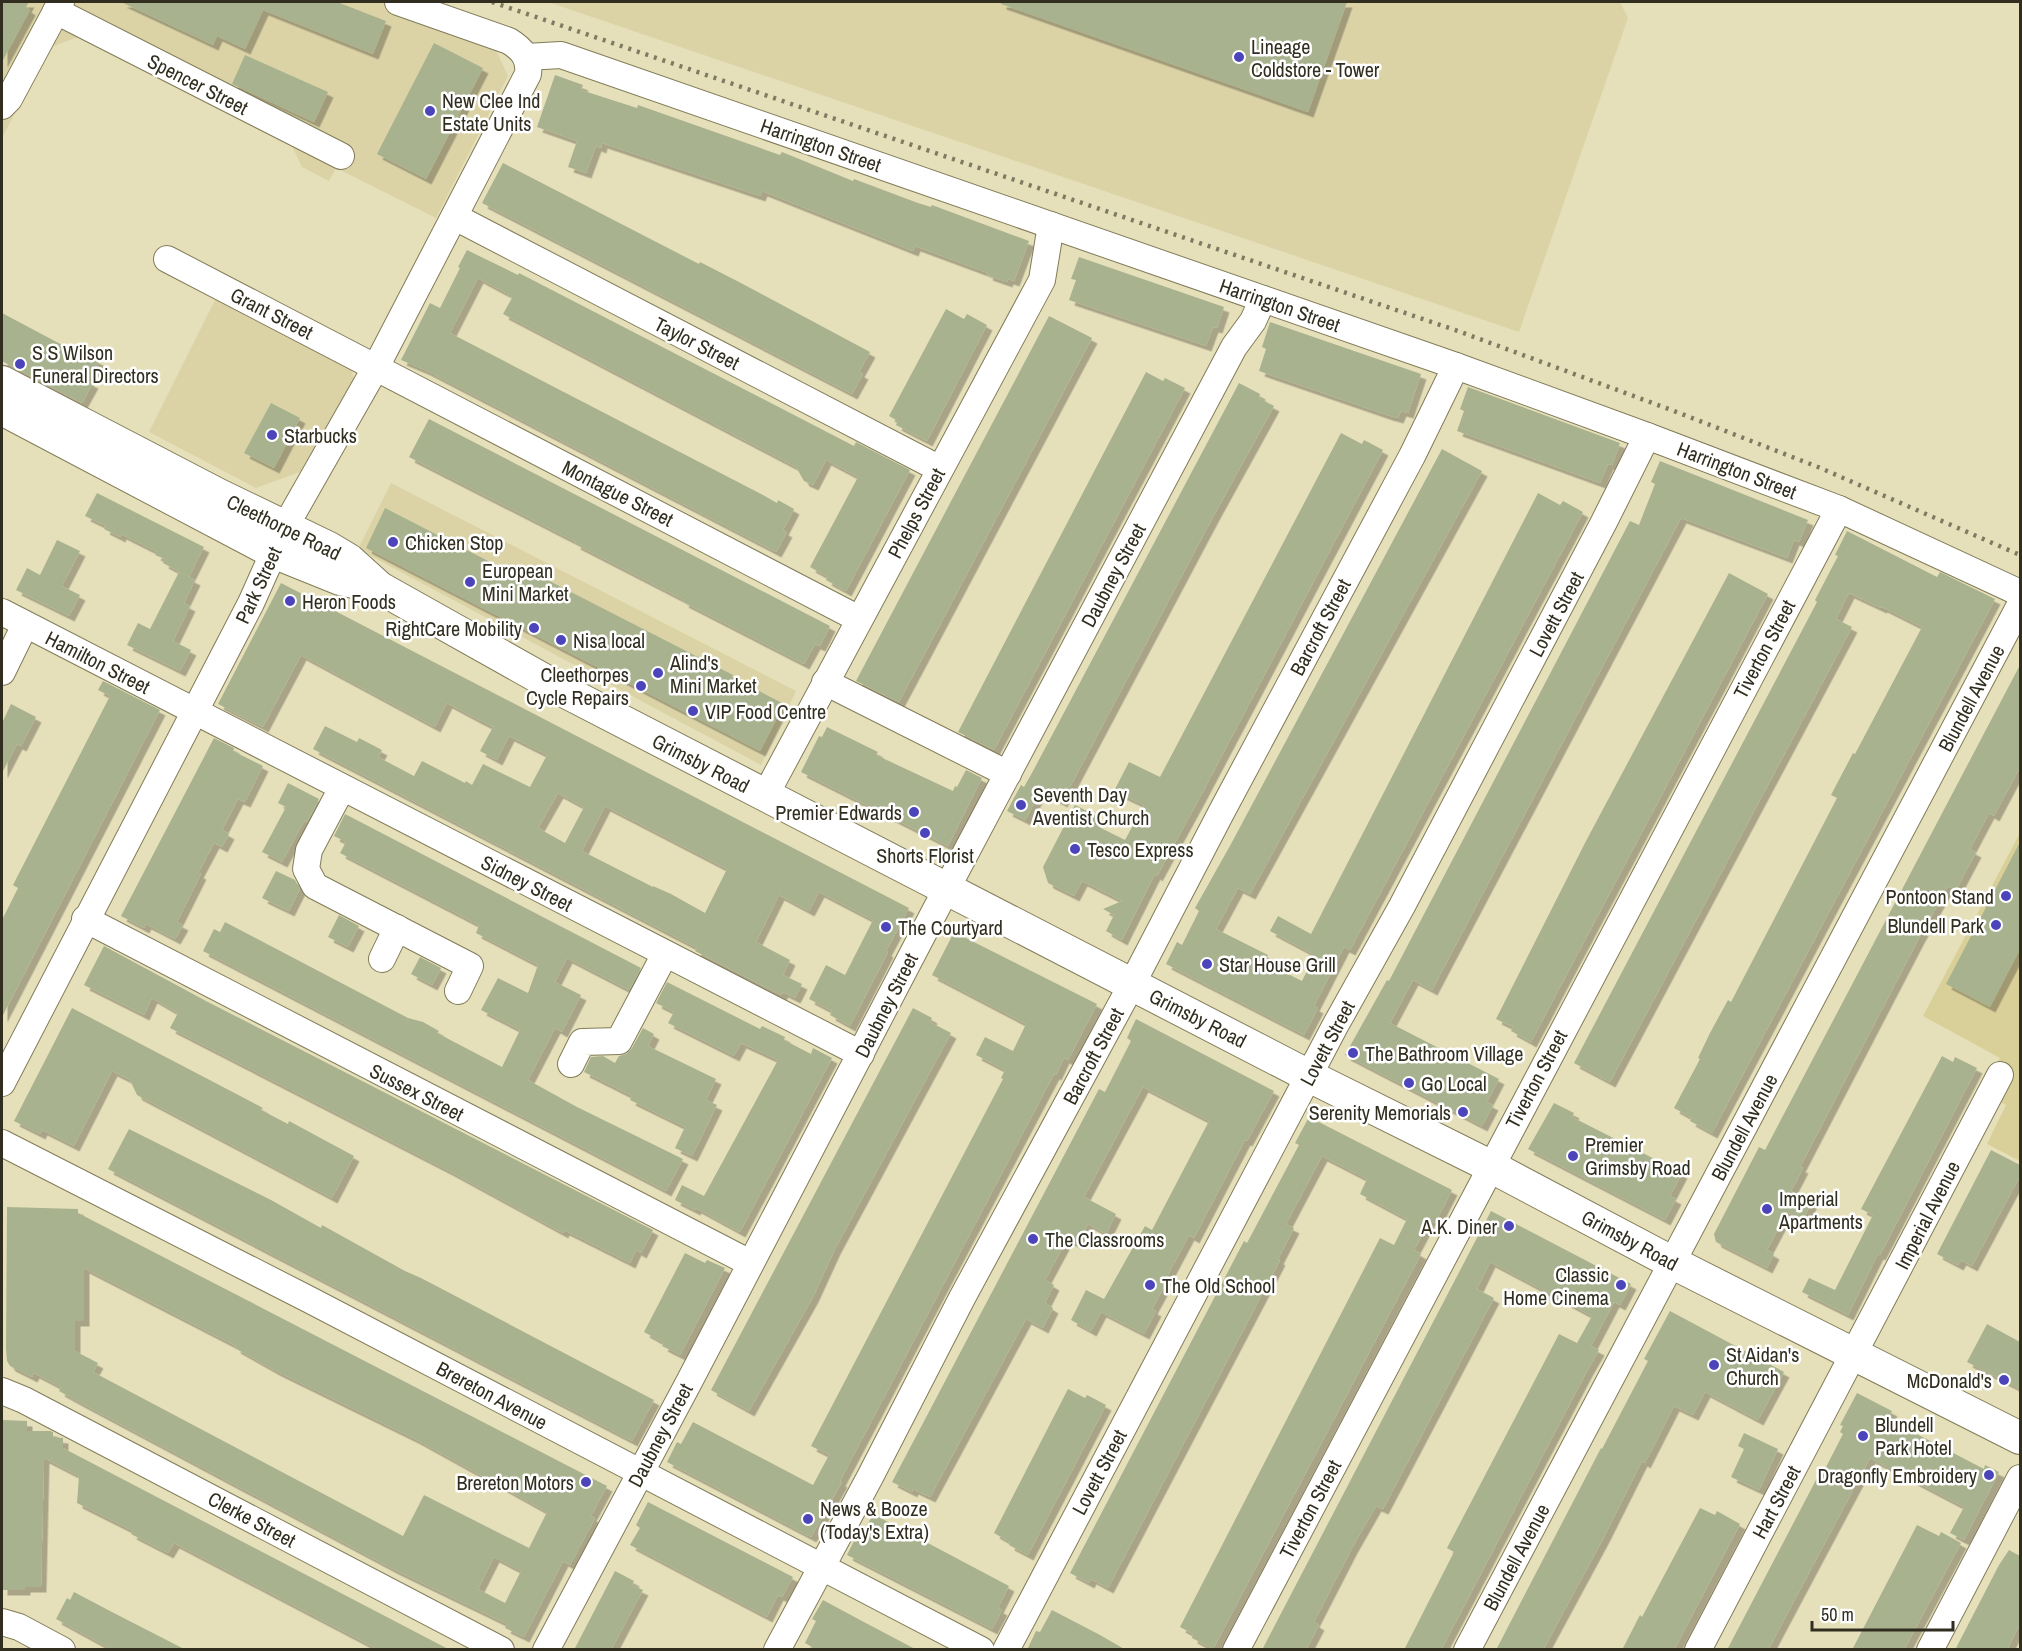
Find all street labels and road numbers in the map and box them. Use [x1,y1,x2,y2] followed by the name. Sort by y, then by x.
[143,47,253,121] street label: Spencer Street
[757,112,885,178] street label: Harrington Street
[1216,272,1344,338] street label: Harrington Street
[226,281,318,346] street label: Grant Street
[650,310,745,376] street label: Taylor Street
[1673,435,1801,505] street label: Harrington Street
[558,453,679,533] street label: Montague Street
[881,463,951,563] street label: Phelps Street
[222,488,346,566] street label: Cleethorpe Road
[1074,518,1152,632] street label: Daubney Street
[228,542,288,628] street label: Park Street
[1522,566,1590,661] street label: Lovett Street
[1283,574,1357,680] street label: Barcroft Street
[1727,595,1802,703] street label: Tiverton Street
[41,624,155,700] street label: Hamilton Street
[1932,640,2010,756] street label: Blundell Avenue
[648,727,754,799] street label: Grimsby Road
[477,848,578,918] street label: Sidney Street
[848,948,924,1062] street label: Daubney Street
[1145,982,1251,1054] street label: Grimsby Road
[1293,995,1361,1090] street label: Lovett Street
[1056,1003,1130,1109] street label: Barcroft Street
[1499,1025,1574,1133] street label: Tiverton Street
[365,1057,469,1127] street label: Sussex Street
[1705,1069,1783,1185] street label: Blundell Avenue
[1888,1156,1966,1274] street label: Imperial Avenue
[1577,1203,1683,1277] street label: Grimsby Road
[432,1354,552,1436] street label: Brereton Avenue
[621,1378,699,1492] street label: Daubney Street
[1065,1424,1133,1519] street label: Lovett Street
[1273,1455,1348,1563] street label: Tiverton Street
[1745,1460,1807,1543] street label: Hart Street
[203,1485,301,1554] street label: Clerke Street
[1477,1499,1555,1615] street label: Blundell Avenue

